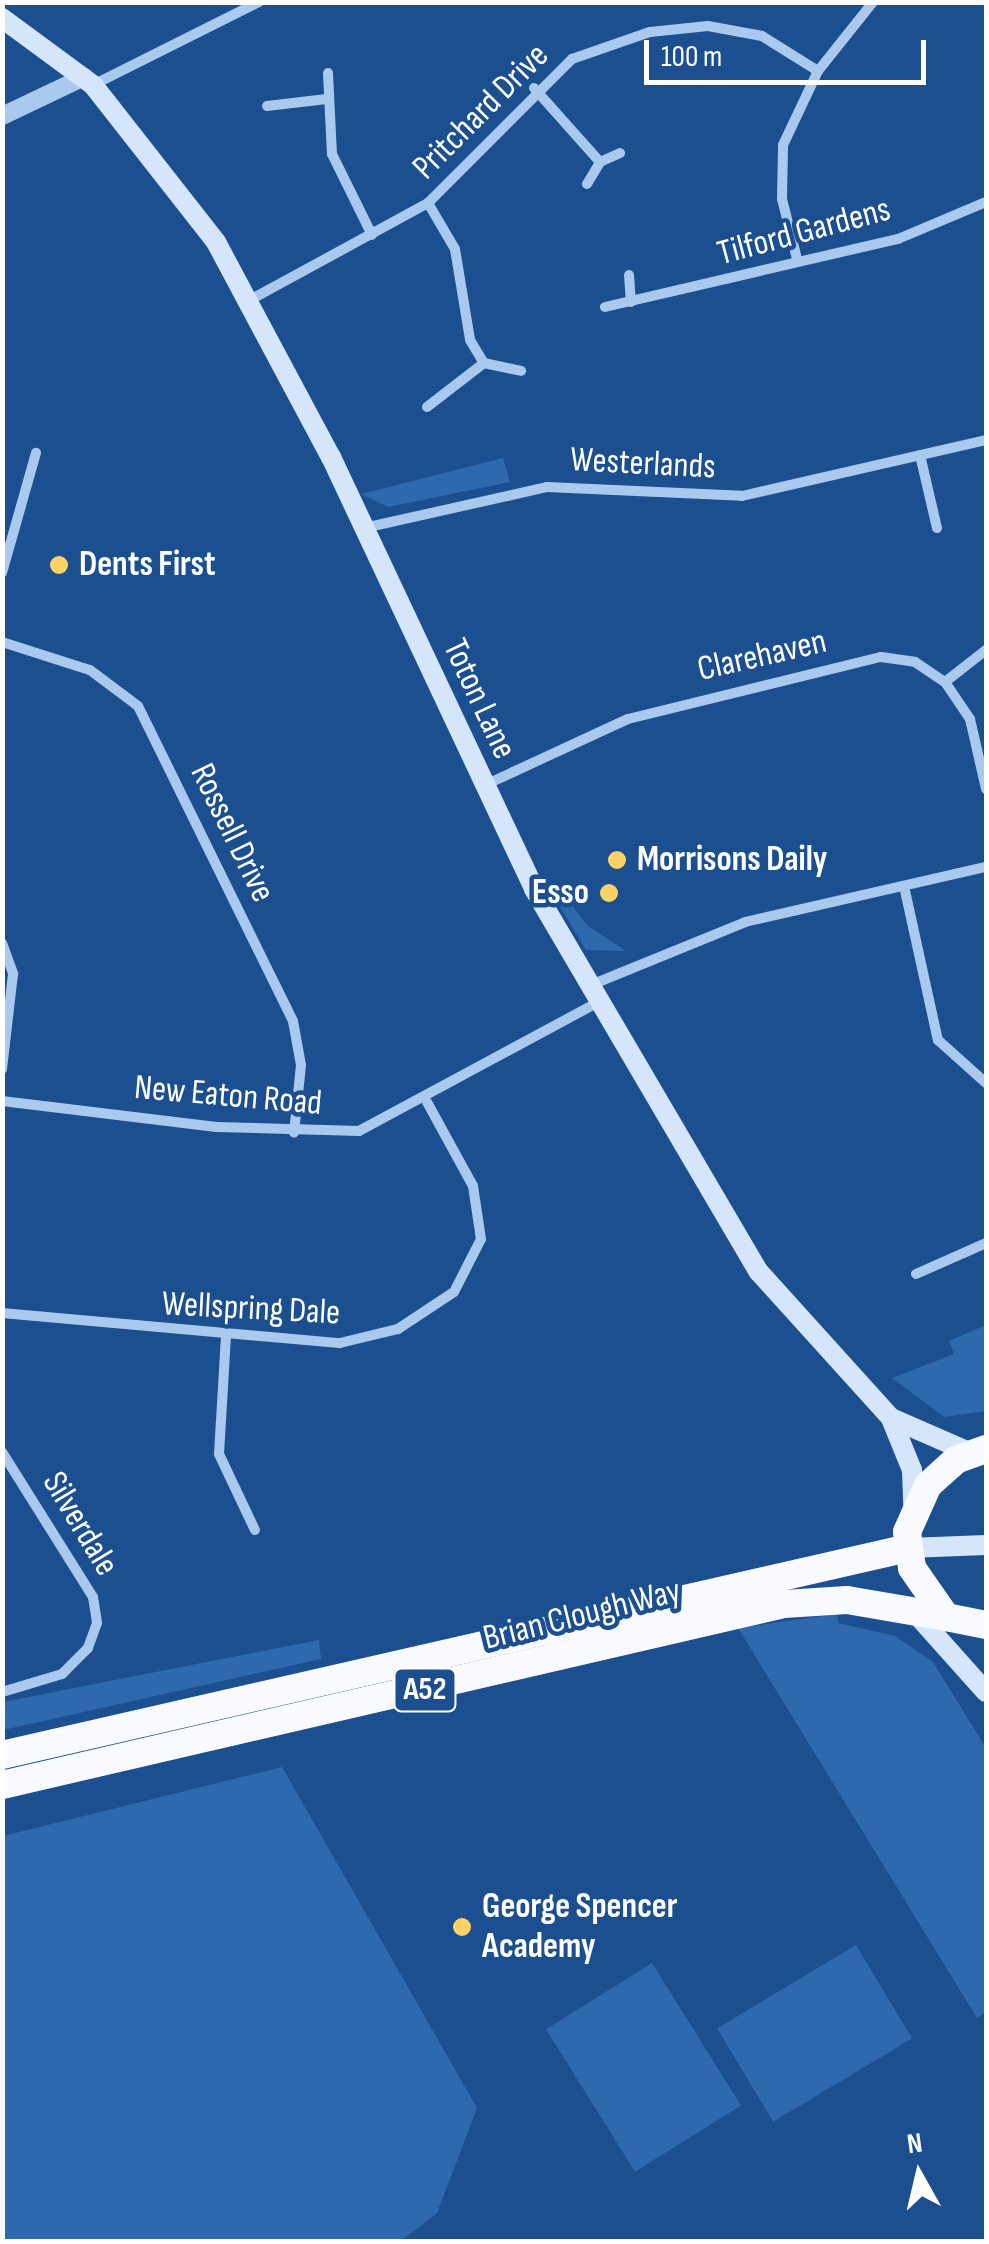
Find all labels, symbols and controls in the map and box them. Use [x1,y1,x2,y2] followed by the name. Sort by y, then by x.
[649,20,932,82] scale bar
[404,35,558,189] street label: Pritchard Drive
[661,39,722,75] text: 100 m
[713,189,895,275] street label: Tilford Gardens
[569,439,717,489] street label: Westerlands
[79,544,216,586] place label: Dents First
[48,554,70,576] marker: Dents First
[693,621,831,691] street label: Clarehaven
[433,632,525,766] street label: Toton Lane
[181,757,283,909] street label: Rossell Drive
[637,839,827,881] place label: Morrisons Daily
[606,849,628,871] marker: Morrisons Daily
[532,872,589,914] place label: Esso
[598,882,620,904] marker: Esso
[132,1067,324,1125] street label: New Eaton Road
[161,1283,341,1335] street label: Wellspring Dale
[33,1465,127,1583] street label: Silverdale
[479,1570,685,1660] street label: Brian Clough Way
[392,1663,458,1717] road number: A52
[482,1886,678,1968] place label: George Spencer Academy
[451,1916,473,1938] marker: George Spencer Academy
[869,2124,969,2224] north arrow
[905,2126,924,2161] text: N

